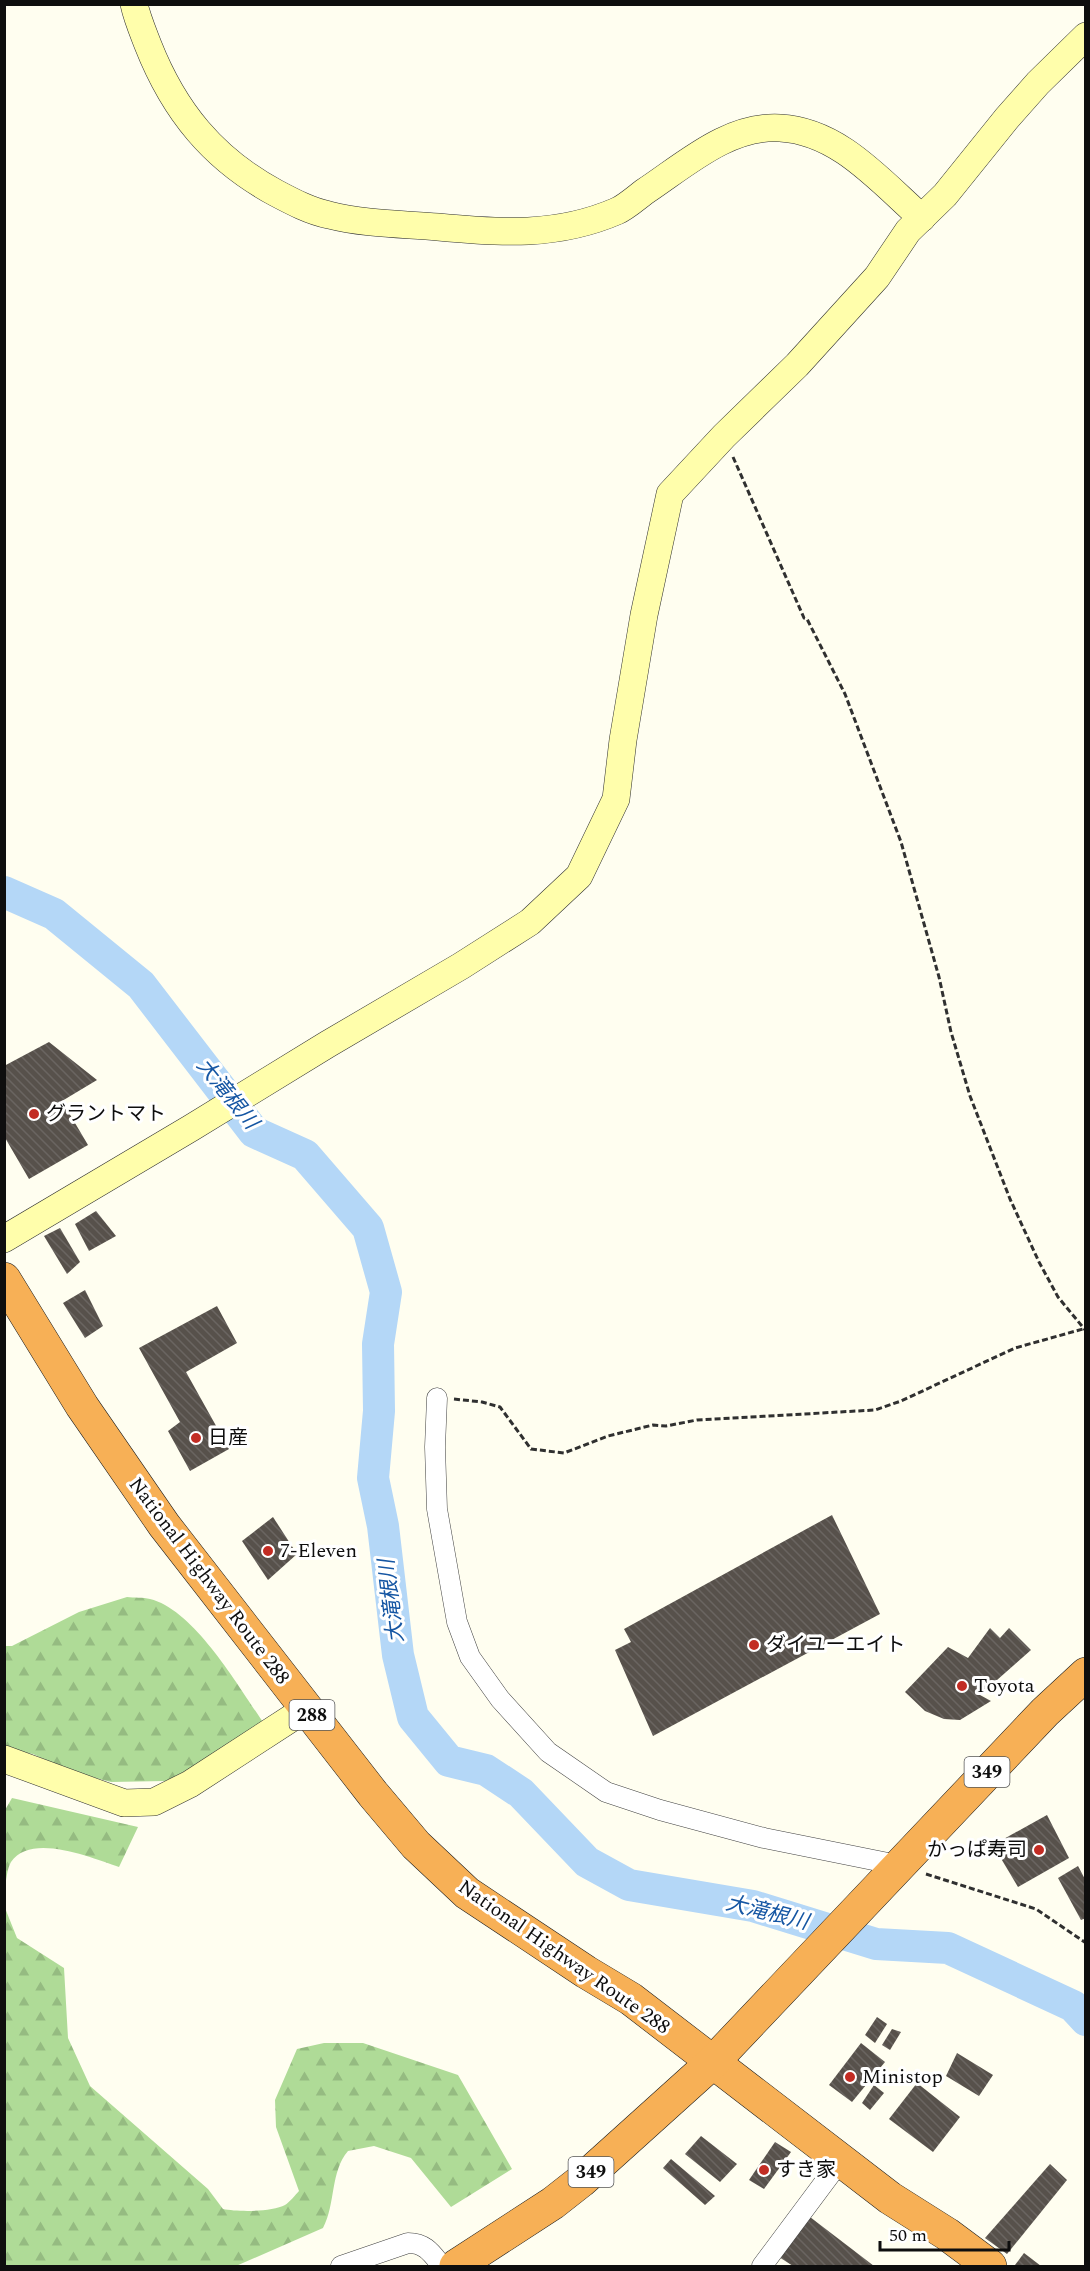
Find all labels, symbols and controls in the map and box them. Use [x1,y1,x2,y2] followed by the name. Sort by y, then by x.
[188,1051,267,1138] water label: 大滝根川
[46,1099,166,1129] place label: グラントマト
[27,1107,41,1121] marker: グラントマト
[208,1423,248,1453] place label: 日産
[189,1431,203,1445] marker: 日産
[121,1471,297,1691] street label: National Highway Route 288
[280,1536,357,1566] place label: 7-Eleven
[261,1544,275,1558] marker: 7-Eleven
[371,1555,413,1645] water label: 大滝根川
[766,1630,906,1660] place label: ダイユーエイト
[747,1638,761,1652] marker: ダイユーエイト
[974,1671,1035,1701] place label: Toyota
[955,1679,969,1693] marker: Toyota
[290,1700,334,1730] road number: 288
[964,1757,1010,1787] road number: 349
[927,1835,1027,1865] place label: かっぱ寿司
[1032,1843,1046,1857] marker: かっぱ寿司
[452,1872,676,2042] street label: National Highway Route 288
[722,1887,814,1939] water label: 大滝根川
[862,2062,943,2092] place label: Ministop
[843,2070,857,2084] marker: Ministop
[776,2155,836,2185] place label: すき家
[568,2157,614,2187] road number: 349
[757,2163,771,2177] marker: すき家
[880,2214,1009,2252] scale bar
[889,2222,927,2249] text: 50 m

